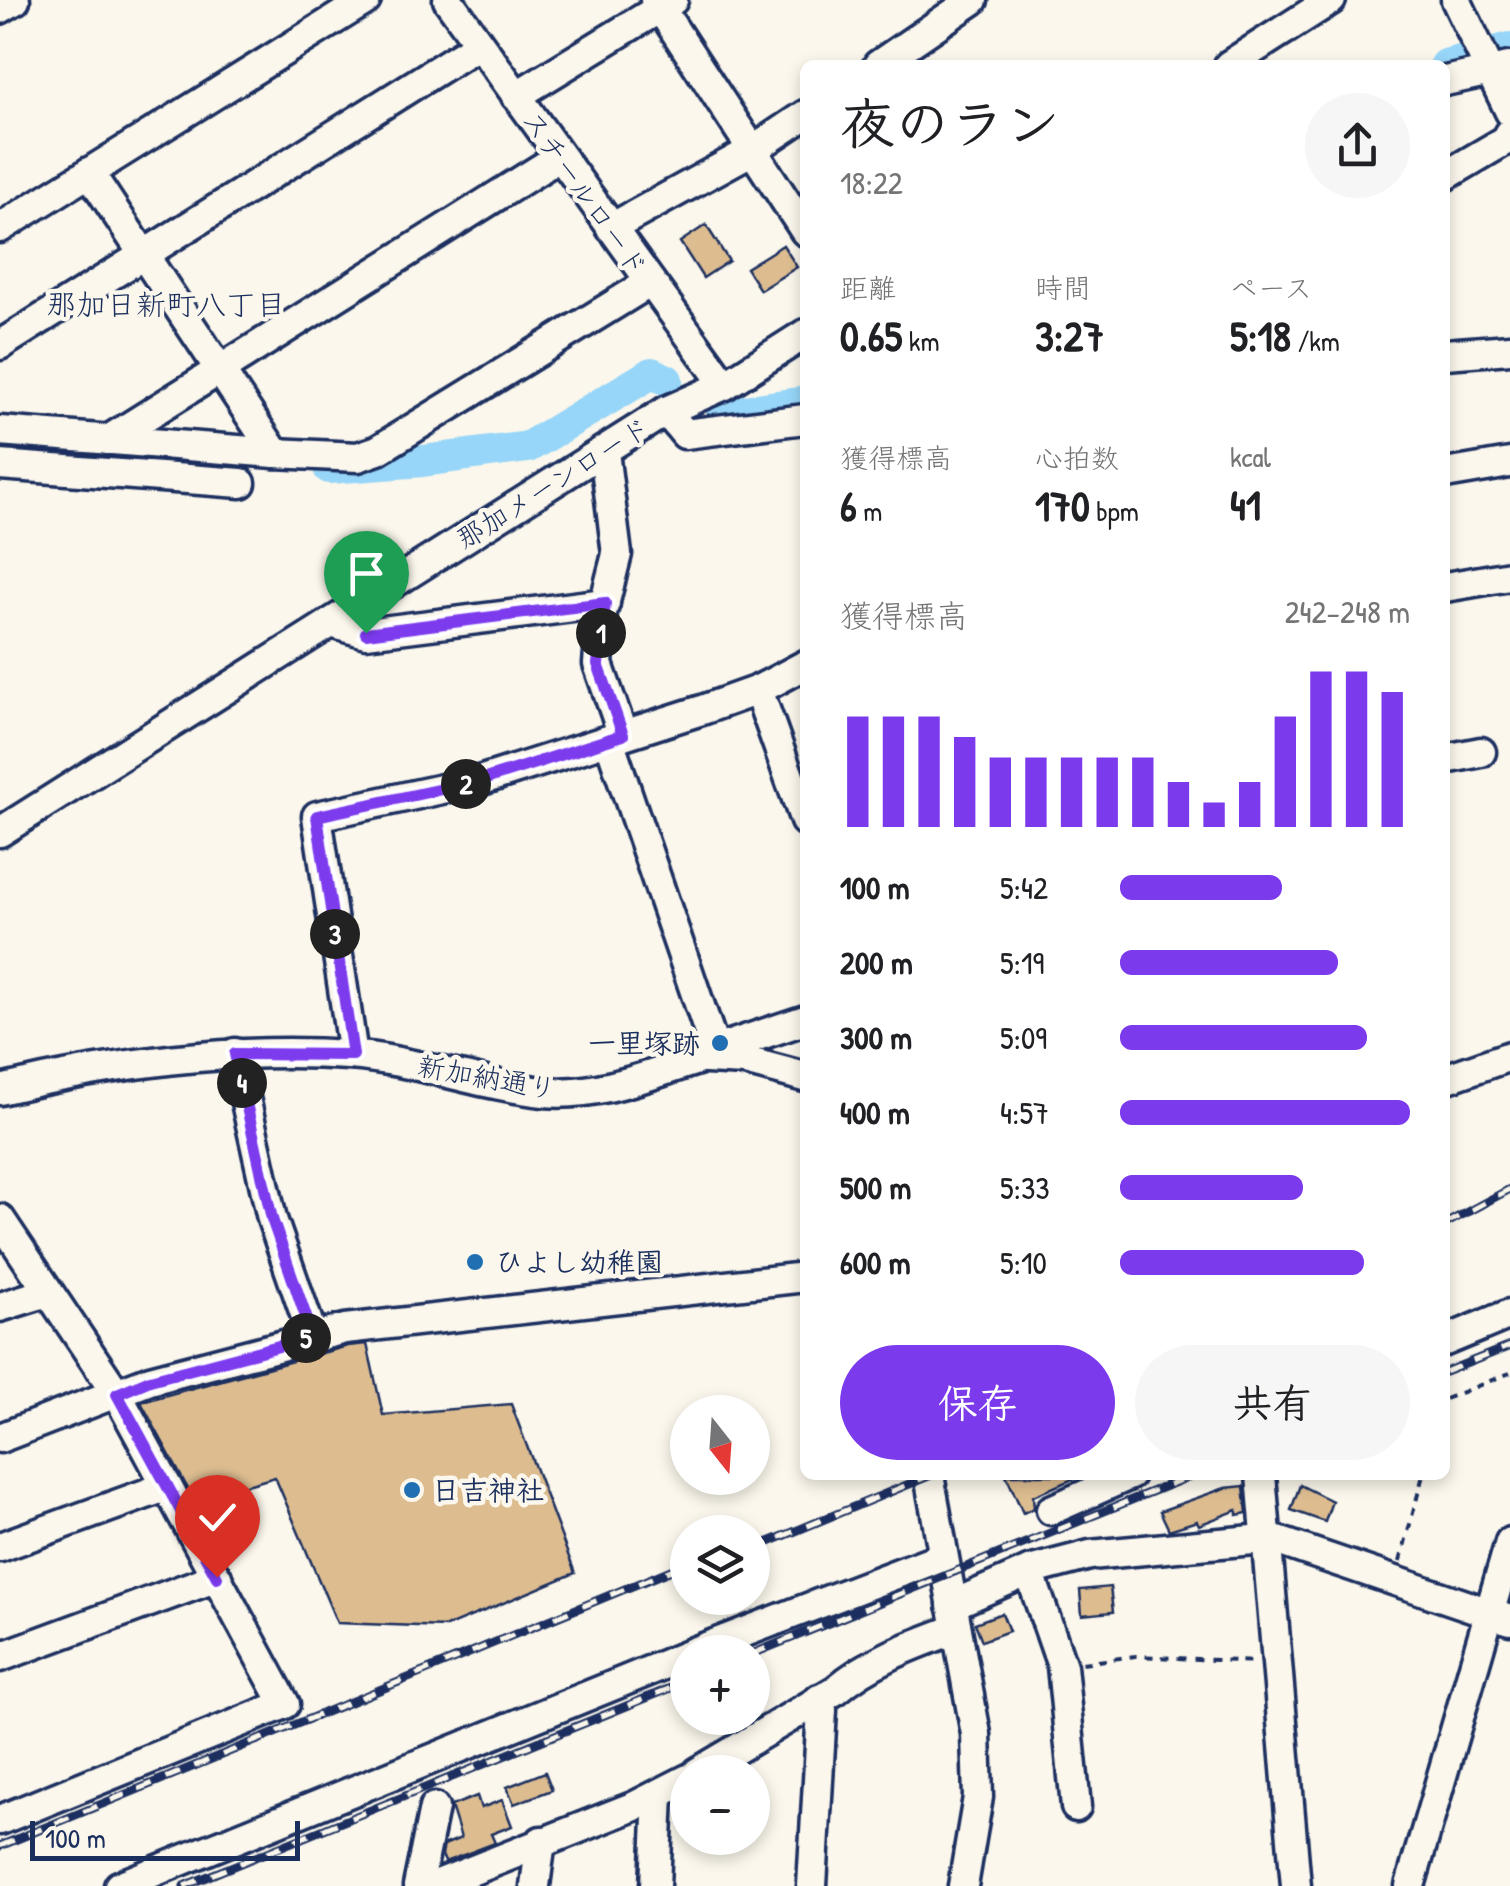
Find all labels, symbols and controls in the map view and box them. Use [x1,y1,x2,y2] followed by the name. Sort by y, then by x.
[840,86,1060,160] text: 夜のラン
[1305,93,1410,198] button: share
[514,102,656,284] street label: スチールロード
[840,161,903,204] text: 18:22
[840,269,896,307] text: 距離
[1035,269,1091,307] text: 時間
[1230,269,1312,307] text: ペース
[46,284,286,324] district label: 那加日新町八丁目
[840,307,902,364] text: 0.65
[1035,307,1104,364] text: 3:27
[1230,307,1291,364] text: 5:18
[902,322,939,360] text: km
[1291,322,1340,360] text: /km
[449,408,657,558] street label: 那加メーンロード
[1230,438,1271,476] text: kcal
[840,439,952,477] text: 獲得標高
[1035,439,1119,477] text: 心拍数
[1230,476,1261,533] text: 41
[840,477,857,534] text: 6
[1035,477,1090,534] text: 170
[857,492,882,530] text: m
[1090,492,1139,530] text: bpm
[324,531,409,634] pin
[339,546,394,601] icon: arrive
[1285,590,1410,633] text: 242–248 m
[840,594,968,637] text: 獲得標高
[576,608,626,658] pin: 1
[596,614,606,652] text: 1
[441,759,491,809] pin: 2
[459,765,473,803] text: 2
[840,866,909,909] text: 100 m
[1000,866,1048,909] text: 5:42
[310,909,360,959] pin: 3
[329,915,341,953] text: 3
[840,941,913,984] text: 200 m
[1000,941,1044,984] text: 5:19
[840,1016,912,1059] text: 300 m
[1000,1016,1047,1059] text: 5:09
[588,1024,700,1062] place label: 一里塚跡
[709,1032,731,1054] marker: 一里塚跡
[415,1046,559,1108] street label: 新加納通り
[217,1058,267,1108] pin: 4
[237,1064,247,1102] text: 4
[840,1091,910,1134] text: 400 m
[1000,1091,1049,1134] text: 4:57
[840,1166,911,1209] text: 500 m
[1000,1166,1050,1209] text: 5:33
[840,1241,911,1284] text: 600 m
[1000,1241,1047,1284] text: 5:10
[495,1243,663,1281] place label: ひよし幼稚園
[464,1251,486,1273] marker: ひよし幼稚園
[281,1313,331,1363] pin: 5
[300,1319,312,1357] text: 5
[840,1345,1115,1460] button: 保存
[1135,1345,1410,1460] button: 共有
[670,1395,770,1495] north arrow
[670,1395,770,1855] map controls
[432,1471,544,1509] place label: 日吉神社
[175,1475,260,1578] pin
[401,1479,423,1501] marker: 日吉神社
[190,1490,245,1545] icon: check
[670,1515,770,1615] button: layers
[670,1635,770,1735] button: +
[670,1755,770,1855] button: −
[30,1816,300,1860] scale bar
[45,1819,106,1857] text: 100 m

